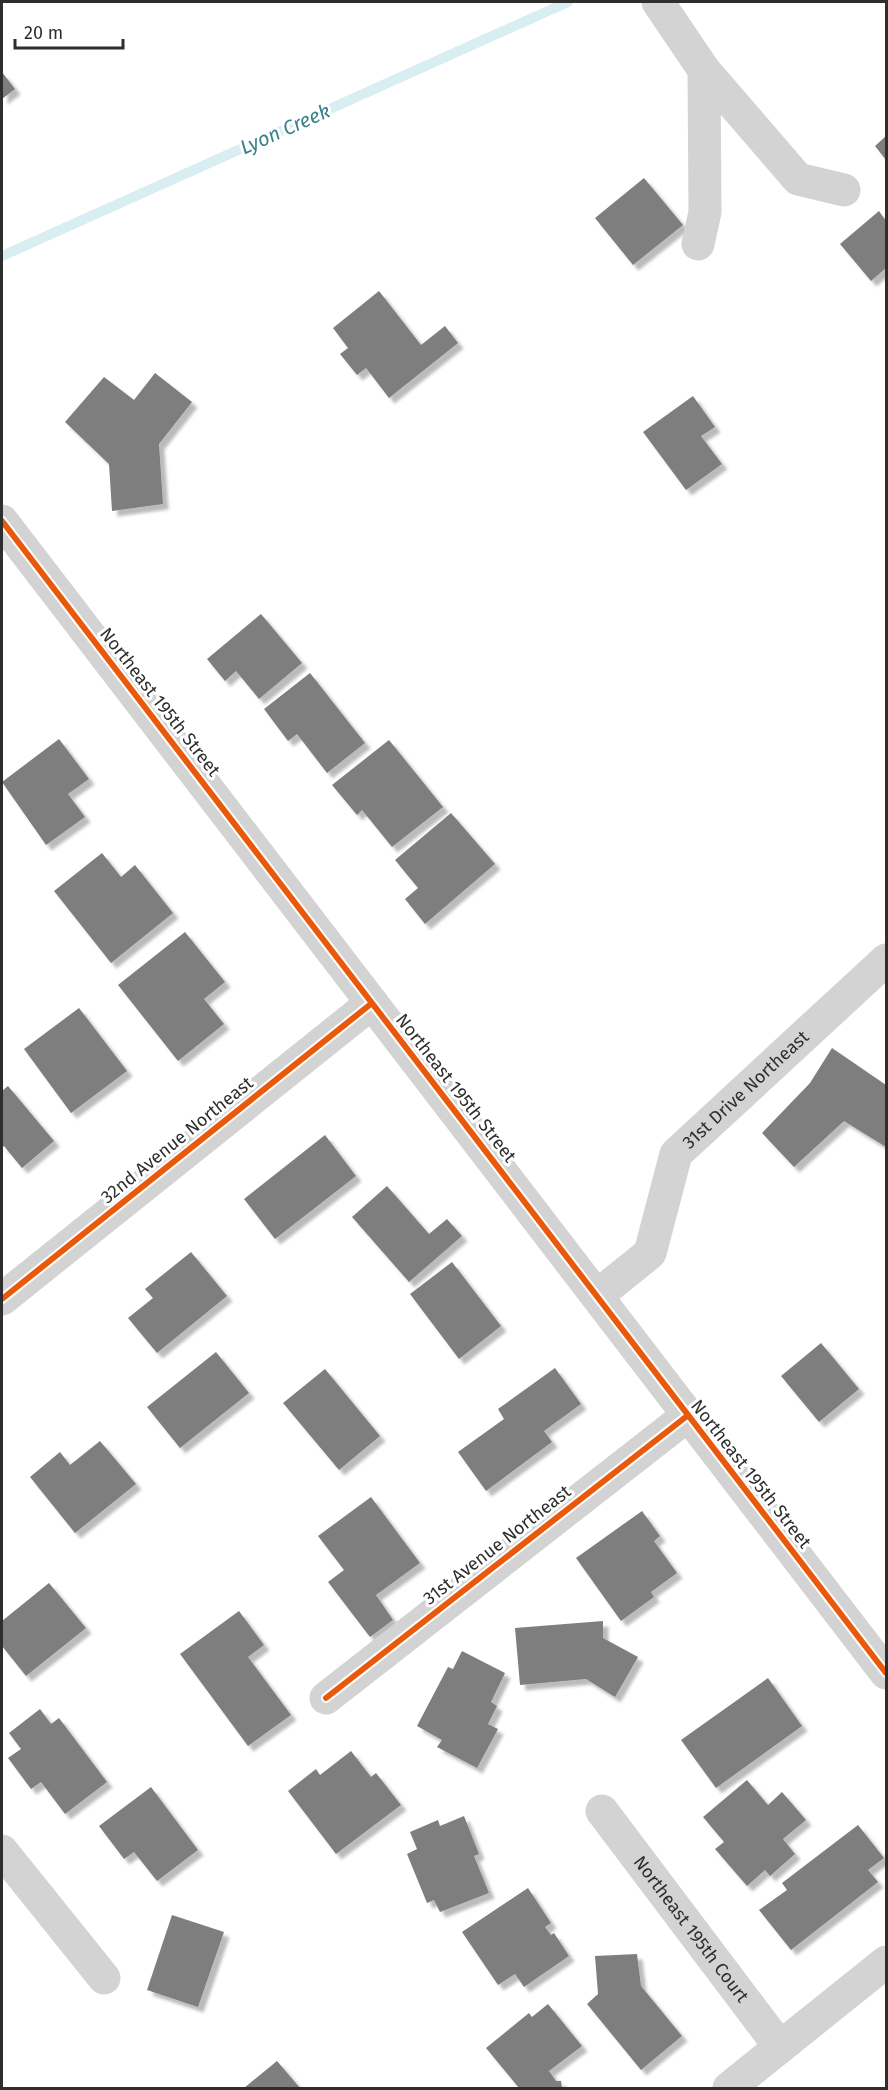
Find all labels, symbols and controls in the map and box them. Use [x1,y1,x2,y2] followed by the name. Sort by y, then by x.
[15,12,123,50] scale bar
[24,22,63,44] text: 20 m
[236,99,334,159] water label: Lyon Creek
[95,623,225,781] street label: Northeast 195th Street
[391,1009,521,1167] street label: Northeast 195th Street
[678,1026,814,1153] street label: 31st Drive Northeast
[97,1072,258,1208] street label: 32nd Avenue Northeast
[686,1395,816,1553] street label: Northeast 195th Street
[419,1480,576,1610] street label: 31st Avenue Northeast
[629,1851,754,2007] street label: Northeast 195th Court

